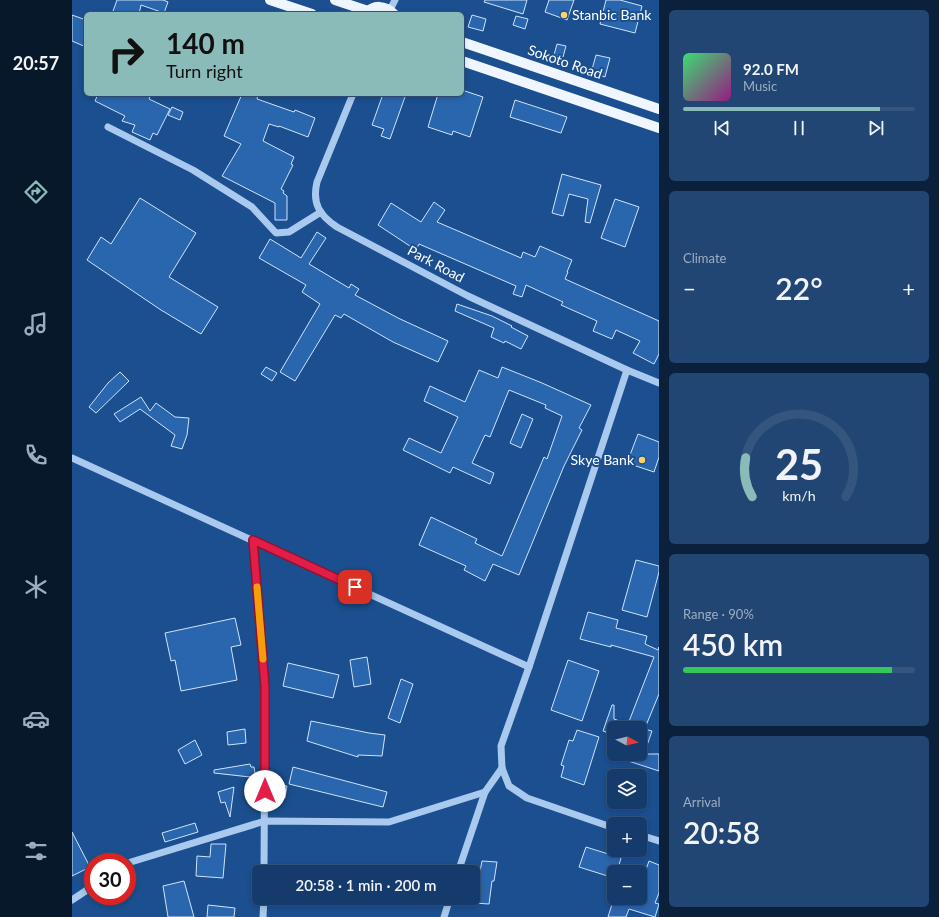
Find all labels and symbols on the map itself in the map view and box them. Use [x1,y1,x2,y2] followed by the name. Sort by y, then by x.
[572,6,652,23] place label: Stanbic Bank
[559,10,569,20] marker: Stanbic Bank
[526,41,605,82] street label: Sokoto Road
[405,241,468,286] street label: Park Road
[571,451,635,468] place label: Skye Bank
[637,455,647,465] marker: Skye Bank
[338,570,372,604] pin
[607,721,647,761] north arrow
[244,770,286,812] position arrow
[84,853,136,905] speed limit sign: 30

